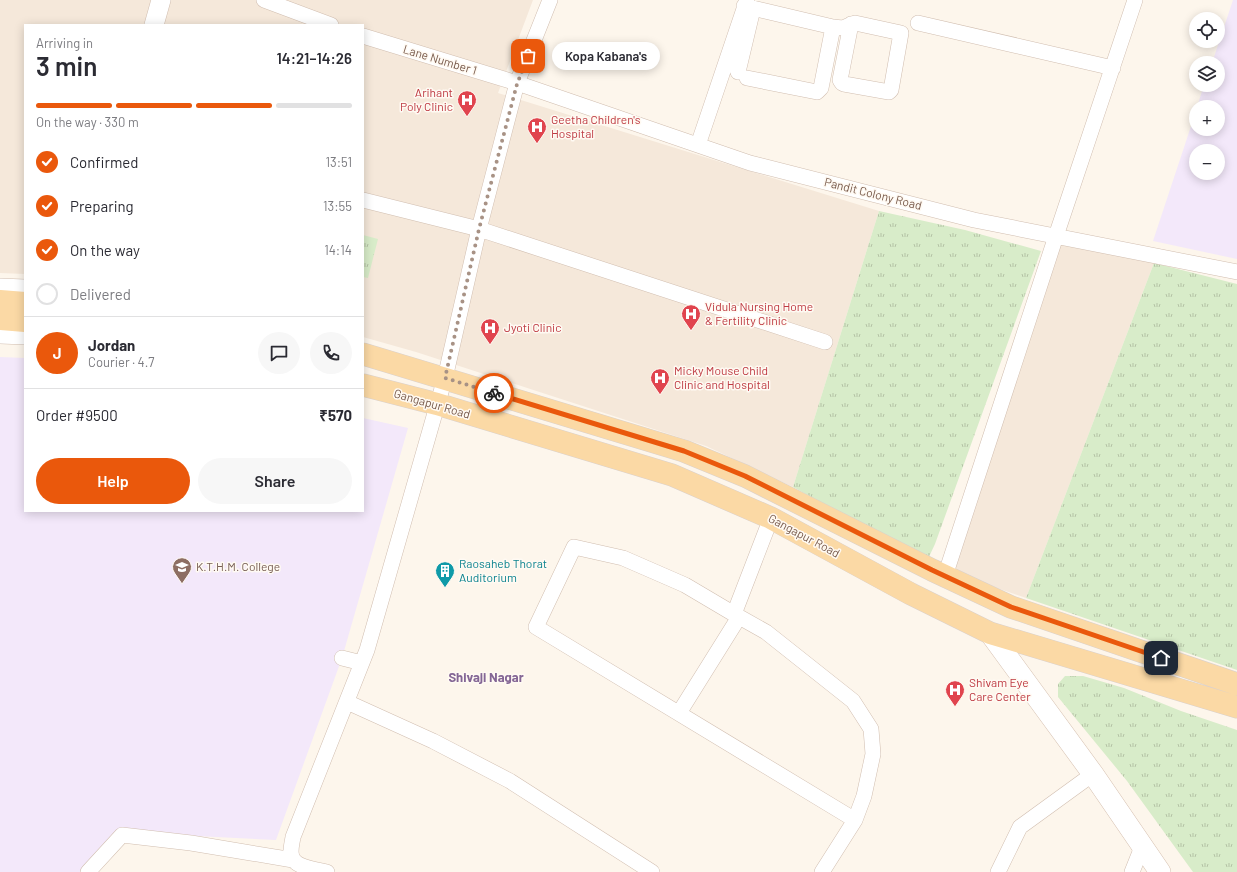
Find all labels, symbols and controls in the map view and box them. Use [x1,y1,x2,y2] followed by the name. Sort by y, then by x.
[1189,12,1225,180] map controls
[1189,12,1225,48] button: locate
[36,35,93,51] text: Arriving in
[511,39,545,73] pin
[402,41,479,77] street label: Lane Number 1
[552,42,660,70] callout: Kopa Kabana's
[517,45,539,67] icon: bag
[565,48,647,64] text: Kopa Kabana's
[277,49,352,67] text: 14:21–14:26
[36,50,97,81] text: 3 min
[1189,56,1225,92] button: layers
[400,85,453,113] place label: Arihant Poly Clinic
[456,89,478,117] hospital icon: Arihant Poly Clinic
[1189,100,1225,136] button: +
[551,112,641,140] place label: Geetha Children's Hospital
[36,114,139,130] text: On the way · 330 m
[526,116,548,144] hospital icon: Geetha Children's Hospital
[1189,144,1225,180] button: −
[36,151,58,173] icon: check
[70,153,138,171] text: Confirmed
[325,154,352,170] text: 13:51
[823,174,923,212] street label: Pandit Colony Road
[36,195,58,217] icon: check
[70,197,134,215] text: Preparing
[323,198,352,214] text: 13:55
[36,239,58,261] icon: check
[70,241,140,259] text: On the way
[324,242,352,258] text: 14:14
[70,285,131,303] text: Delivered
[705,299,813,327] place label: Vidula Nursing Home & Fertility Clinic
[680,303,702,331] hospital icon: Vidula Nursing Home & Fertility Clinic
[479,317,501,345] hospital icon: Jyoti Clinic
[504,320,561,334] place label: Jyoti Clinic
[258,332,300,374] button: chat
[310,332,352,374] button: phone
[88,336,135,354] text: Jordan
[53,344,61,362] text: J
[88,354,155,370] text: Courier · 4.7
[674,363,770,391] place label: Micky Mouse Child Clinic and Hospital
[649,367,671,395] hospital icon: Micky Mouse Child Clinic and Hospital
[474,373,514,413] courier
[483,382,505,404] icon: bike
[392,385,472,421] street label: Gangapur Road
[36,406,118,424] text: Order #9500
[319,406,352,424] text: ₹570
[36,458,190,504] button: Help
[198,458,352,504] button: Share
[766,510,843,560] street label: Gangapur Road
[171,556,193,584] school or university icon: K.T.H.M. College
[459,556,547,584] place label: Raosaheb Thorat Auditorium
[196,559,280,573] place label: K.T.H.M. College
[434,560,456,588] building icon: Raosaheb Thorat Auditorium
[1144,641,1178,675] pin
[1150,647,1172,669] icon: home
[448,669,524,685] district label: Shivaji Nagar
[969,675,1031,703] place label: Shivam Eye Care Center
[944,679,966,707] hospital icon: Shivam Eye Care Center

